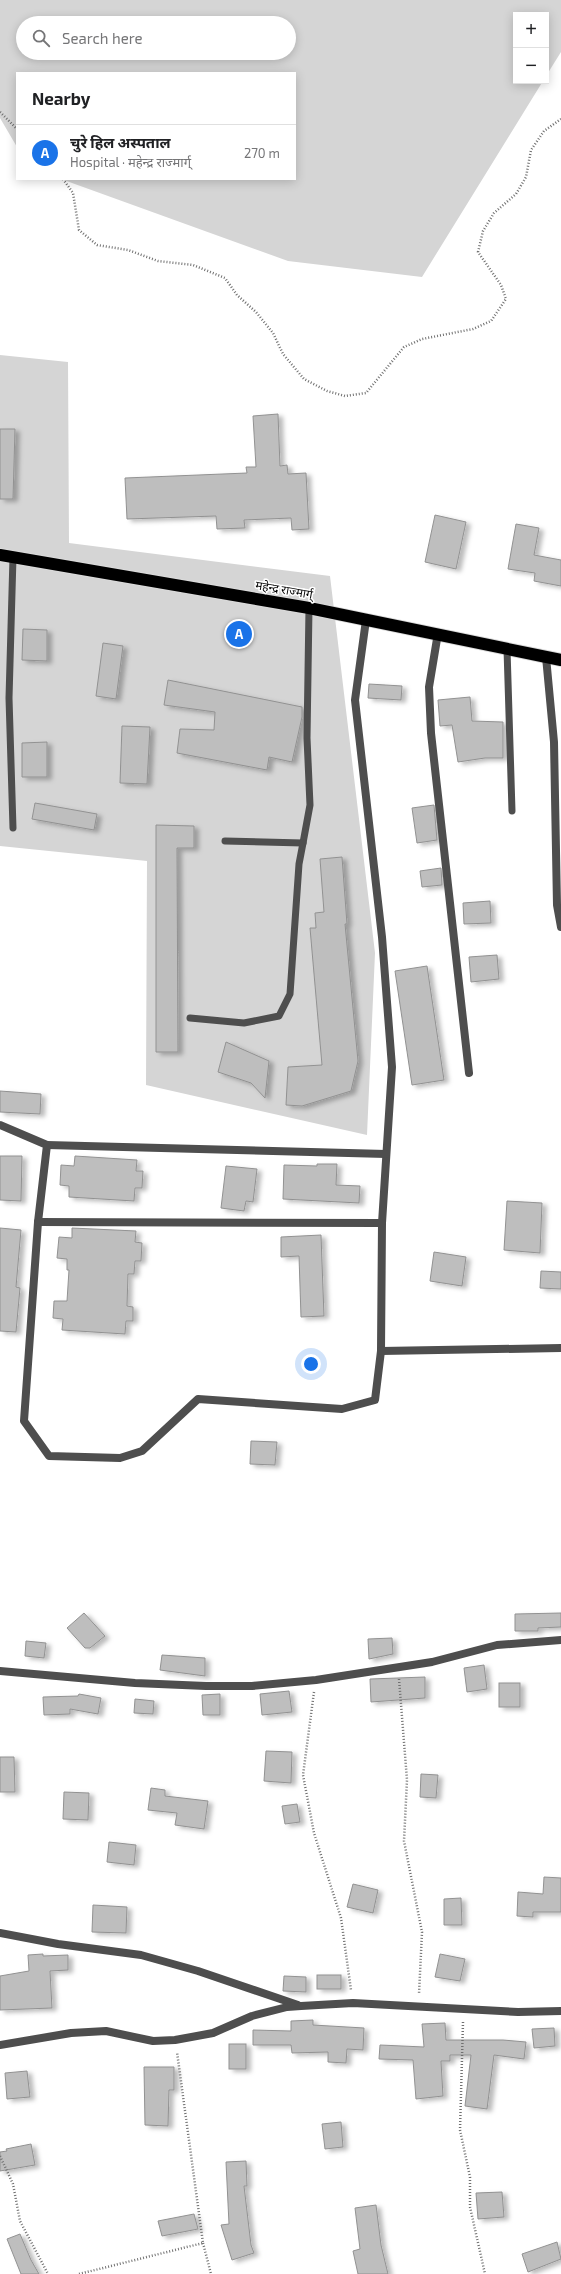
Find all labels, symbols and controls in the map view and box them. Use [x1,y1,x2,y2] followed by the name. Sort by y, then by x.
[513,12,549,84] map controls
[513,12,549,48] button: +
[16,16,296,60] search box
[30,27,52,49] icon: search
[62,29,143,47] text: Search here
[513,48,549,84] button: −
[32,88,90,108] text: Nearby
[70,133,171,151] text: चुरे हिल अस्पताल
[41,145,49,161] text: A
[244,145,280,161] text: 270 m
[70,154,191,170] text: Hospital · महेन्द्र राज्मार्ग्
[254,577,316,602] street label: महेन्द्र राज्मार्ग्
[226,619,252,649] pin: A
[301,1354,321,1374] your location

